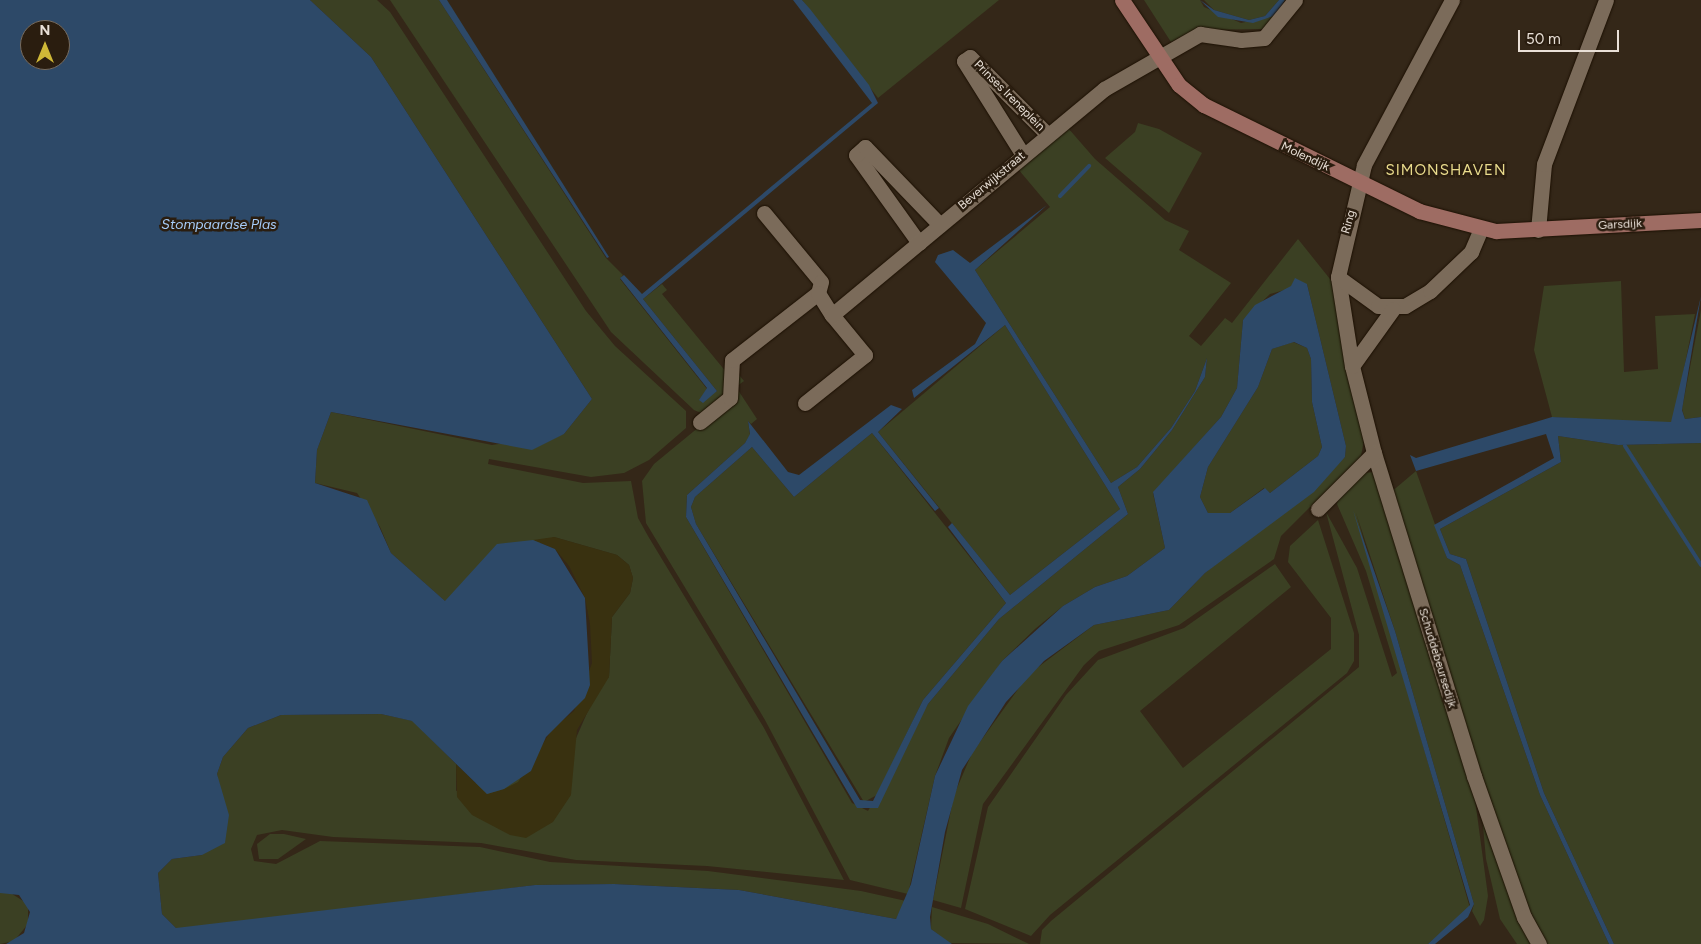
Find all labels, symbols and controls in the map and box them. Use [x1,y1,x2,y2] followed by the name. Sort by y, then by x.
[20,20,70,70] north arrow
[1521,20,1622,52] scale bar
[40,22,50,39] text: N
[1526,30,1561,48] text: 50 m
[971,58,1047,134] street label: Prinses Ireneplein
[1278,140,1332,174] street label: Molendijk
[956,149,1028,213] street label: Beverwijkstraat
[1384,162,1508,180] district label: SIMONSHAVEN
[1339,208,1359,236] street label: Ring
[161,217,277,233] water label: Stompaardse Plas
[1598,217,1642,233] street label: Garsdijk
[1415,607,1459,709] street label: Schuddebeursedijk

